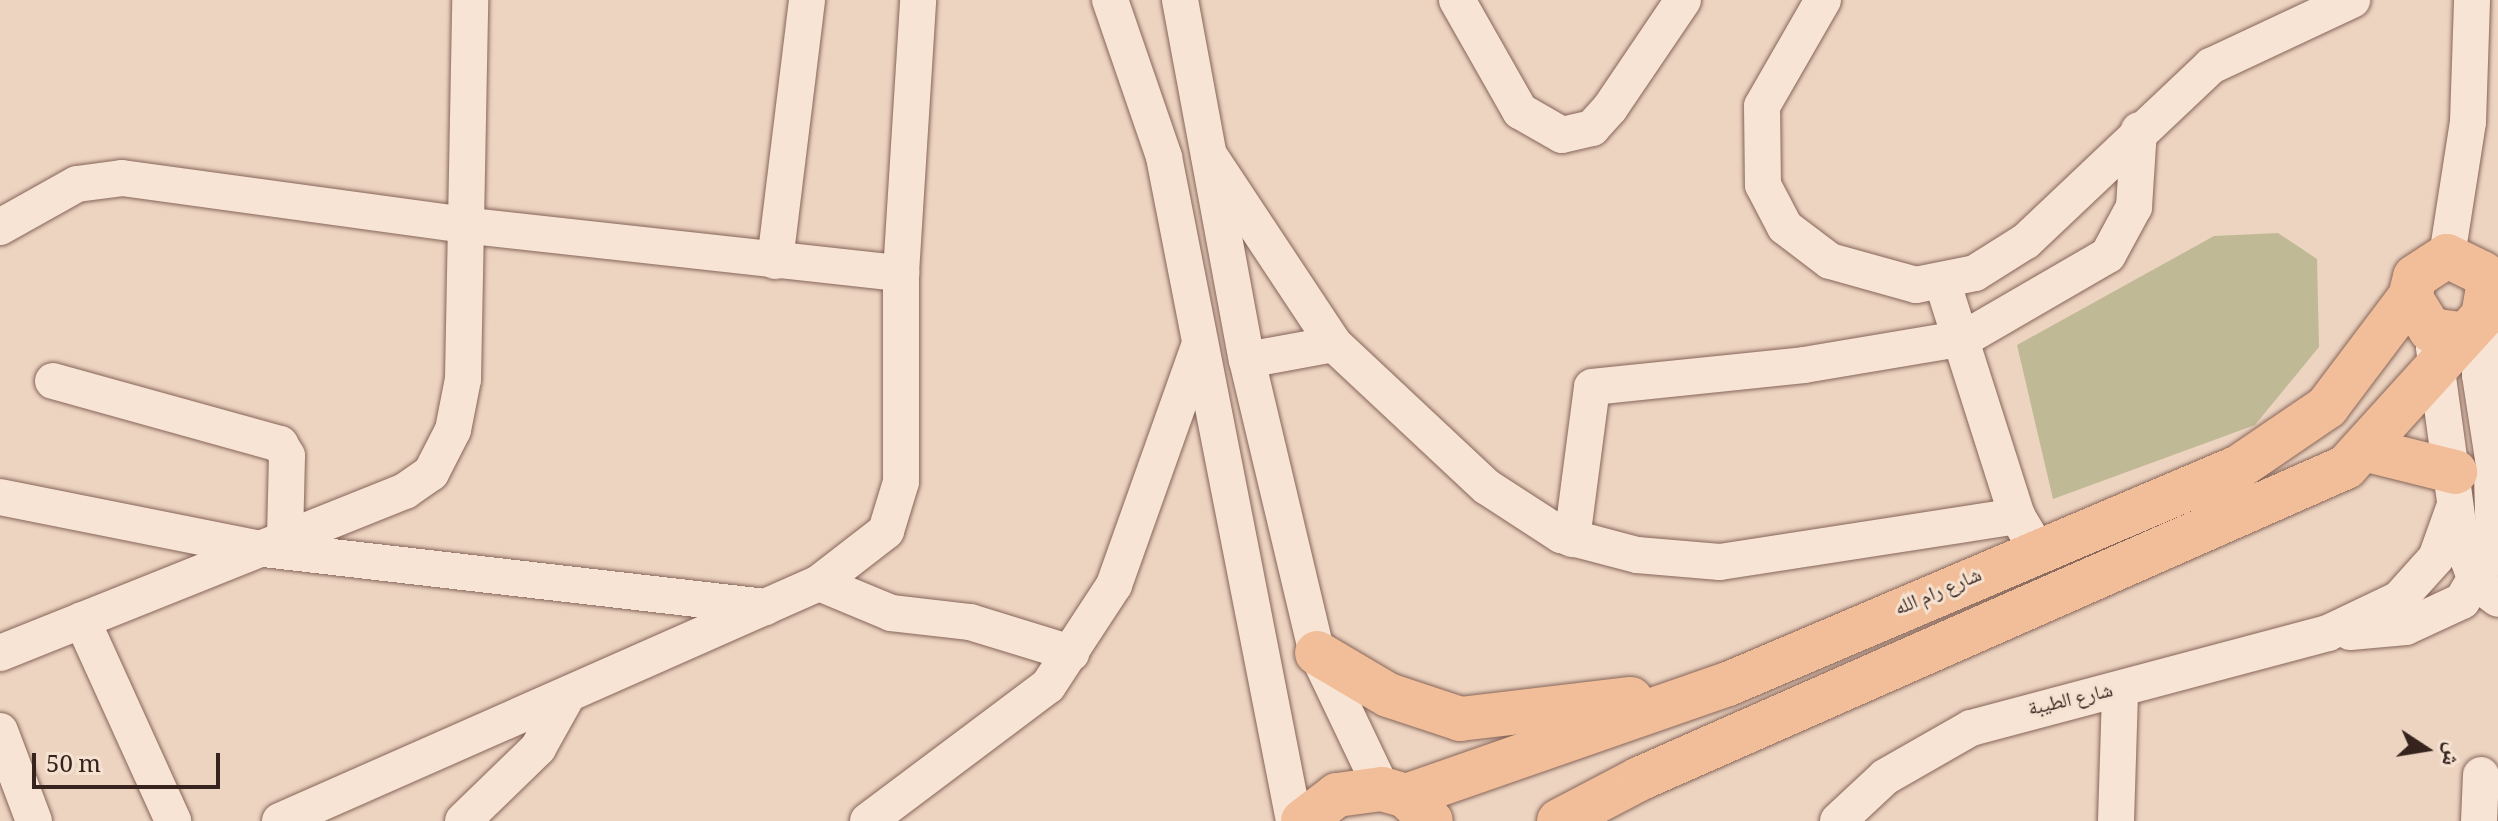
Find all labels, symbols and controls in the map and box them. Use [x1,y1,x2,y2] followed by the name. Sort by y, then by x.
[1892,565,1986,623] street label: شارع رام الله
[2026,681,2116,723] street label: شارع الطيبة
[2386,709,2466,789] north arrow
[36,737,224,787] scale bar
[2428,739,2470,769] text: ش
[46,746,101,787] text: 50 m

